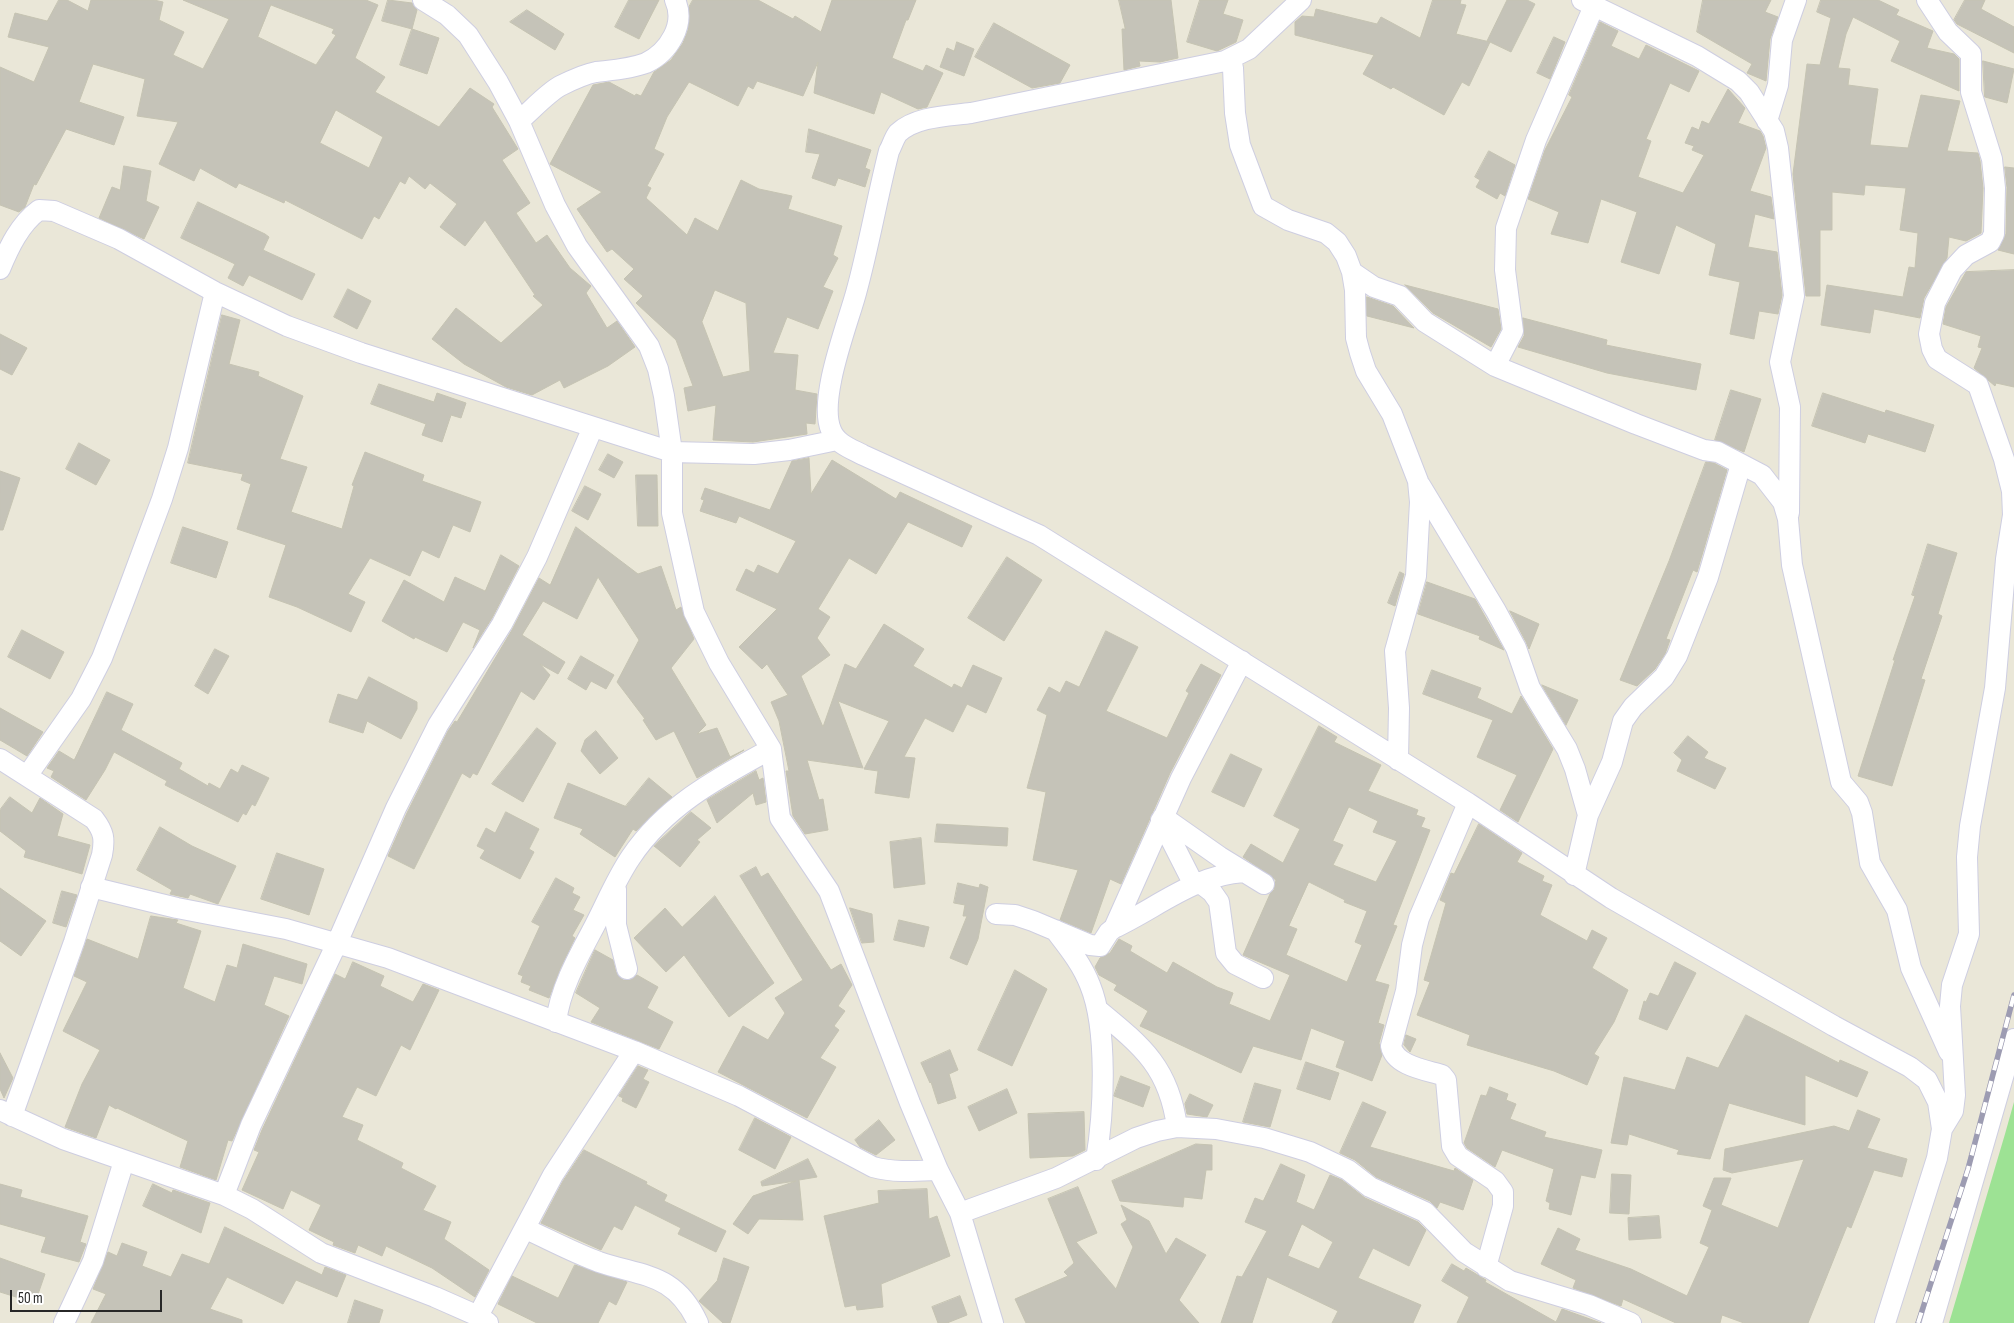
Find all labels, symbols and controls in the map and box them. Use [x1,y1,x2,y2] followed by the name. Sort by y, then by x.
[12,1280,165,1312] scale bar
[18,1289,43,1308] text: 50 m

